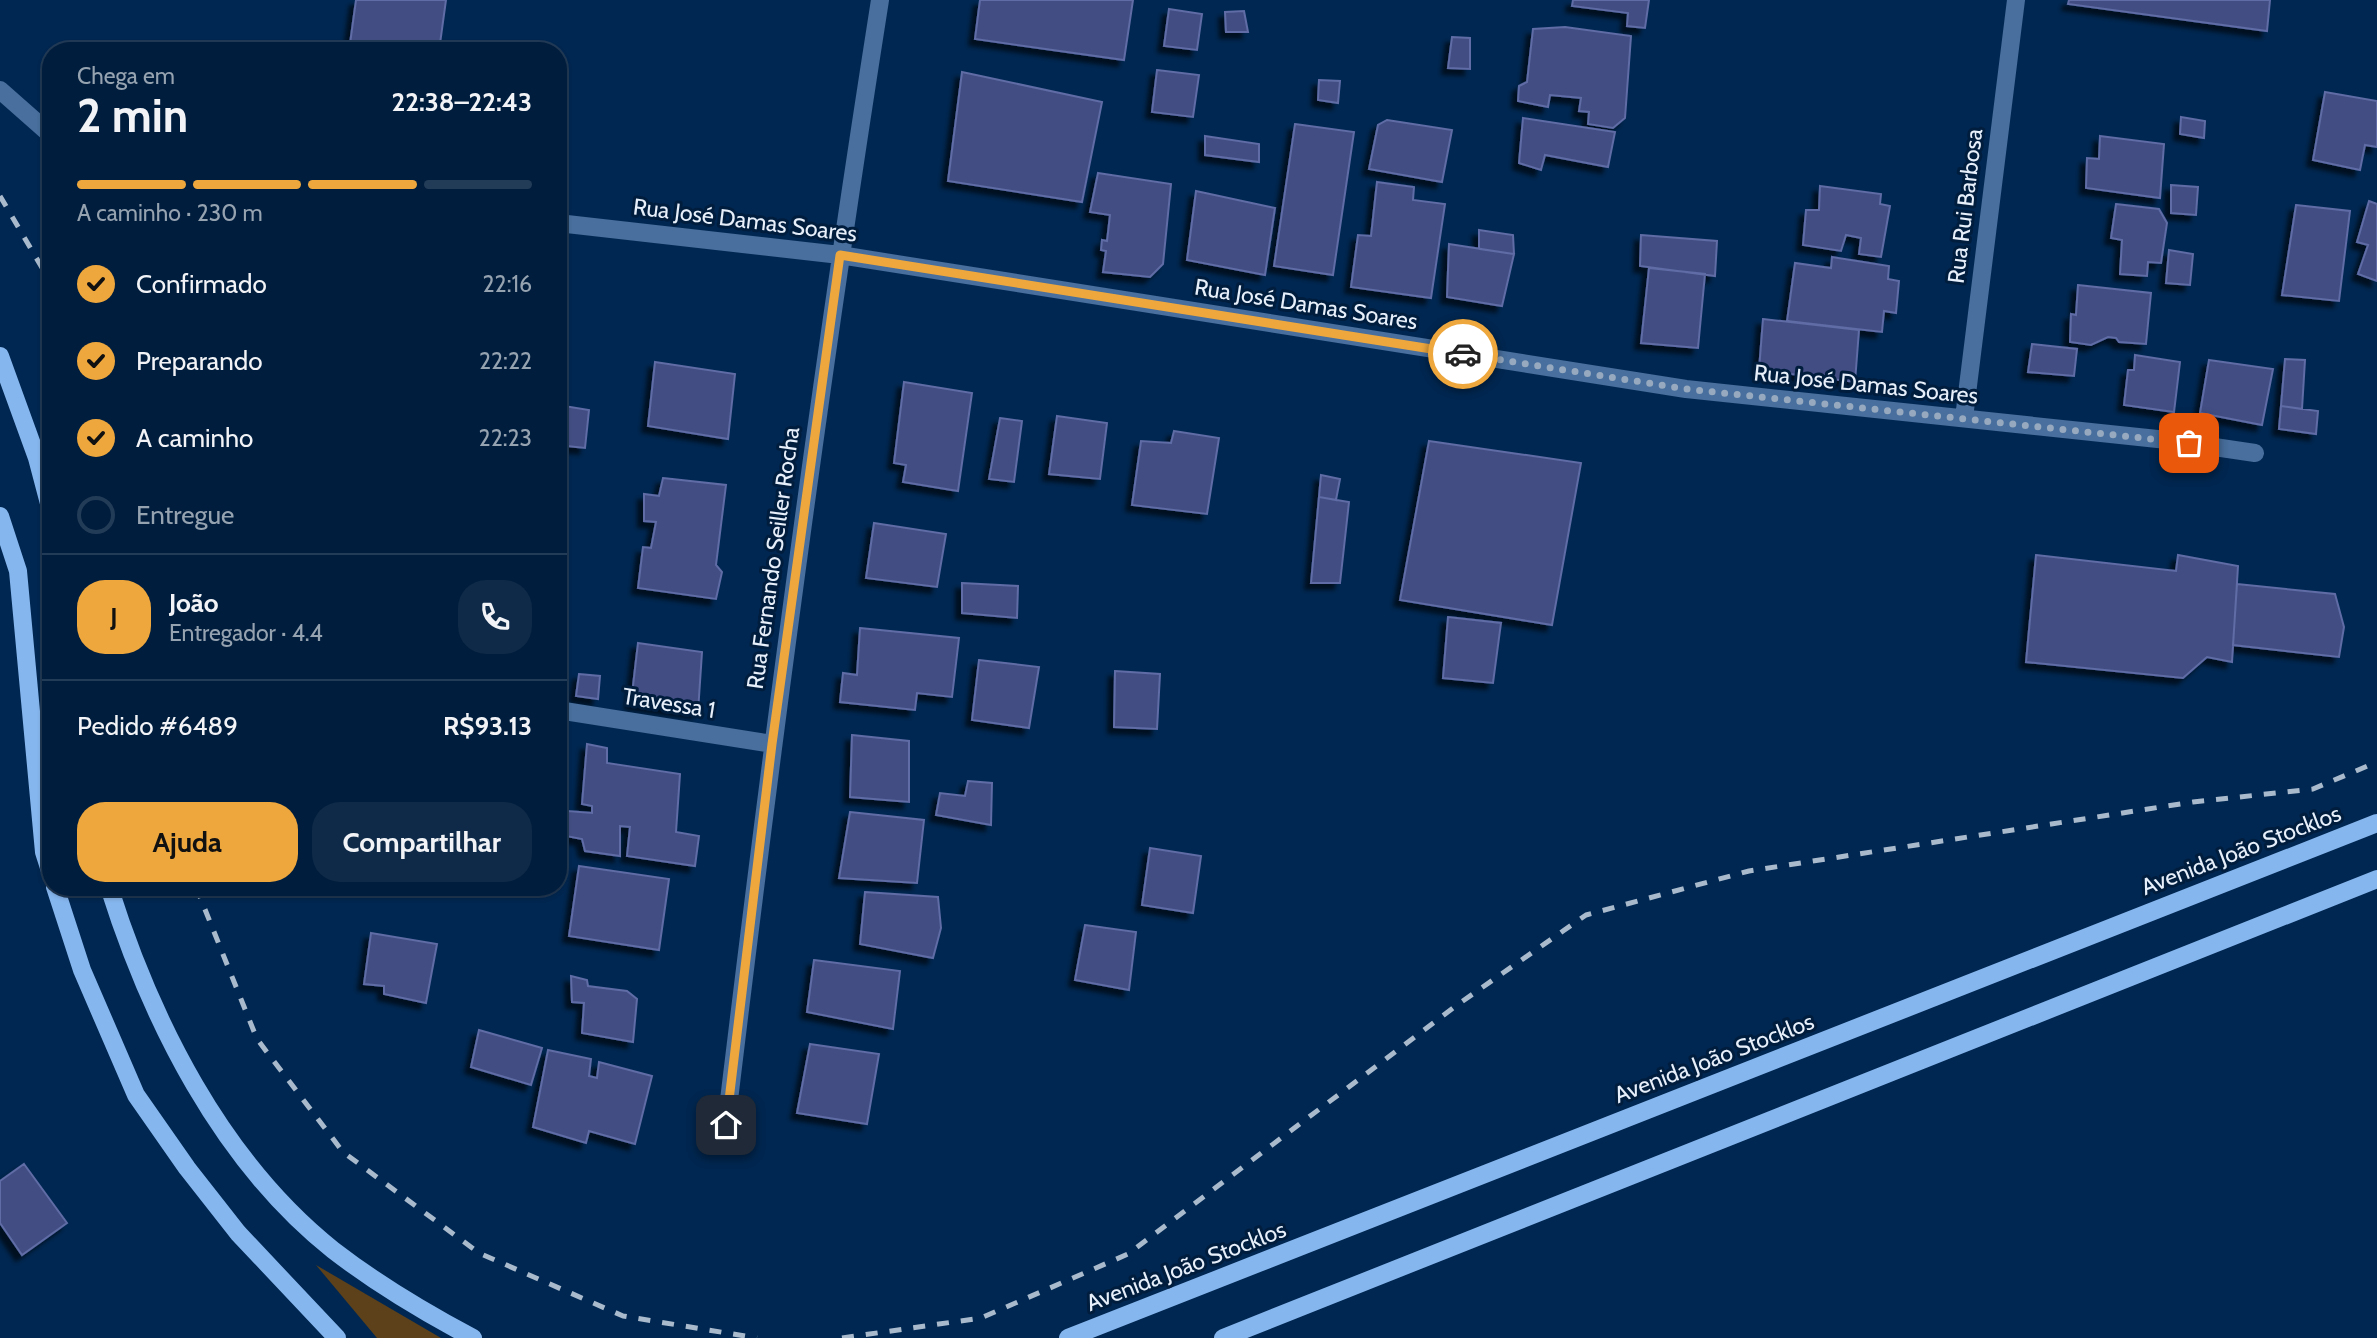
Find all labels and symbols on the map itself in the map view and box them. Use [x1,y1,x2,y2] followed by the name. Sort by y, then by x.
[1942,127,1988,285] street label: Rua Rui Barbosa
[631,192,859,248] street label: Rua José Damas Soares
[1192,273,1420,335] street label: Rua José Damas Soares
[1428,319,1498,389] courier
[1752,358,1980,410] street label: Rua José Damas Soares
[2159,413,2219,473] pin
[741,425,805,691] street label: Rua Fernando Seiller Rocha
[621,682,717,724] street label: Travessa 1
[2137,799,2345,901] street label: Avenida João Stocklos
[1610,1007,1818,1109] street label: Avenida João Stocklos
[696,1095,756,1155] pin
[1082,1215,1290,1317] street label: Avenida João Stocklos

